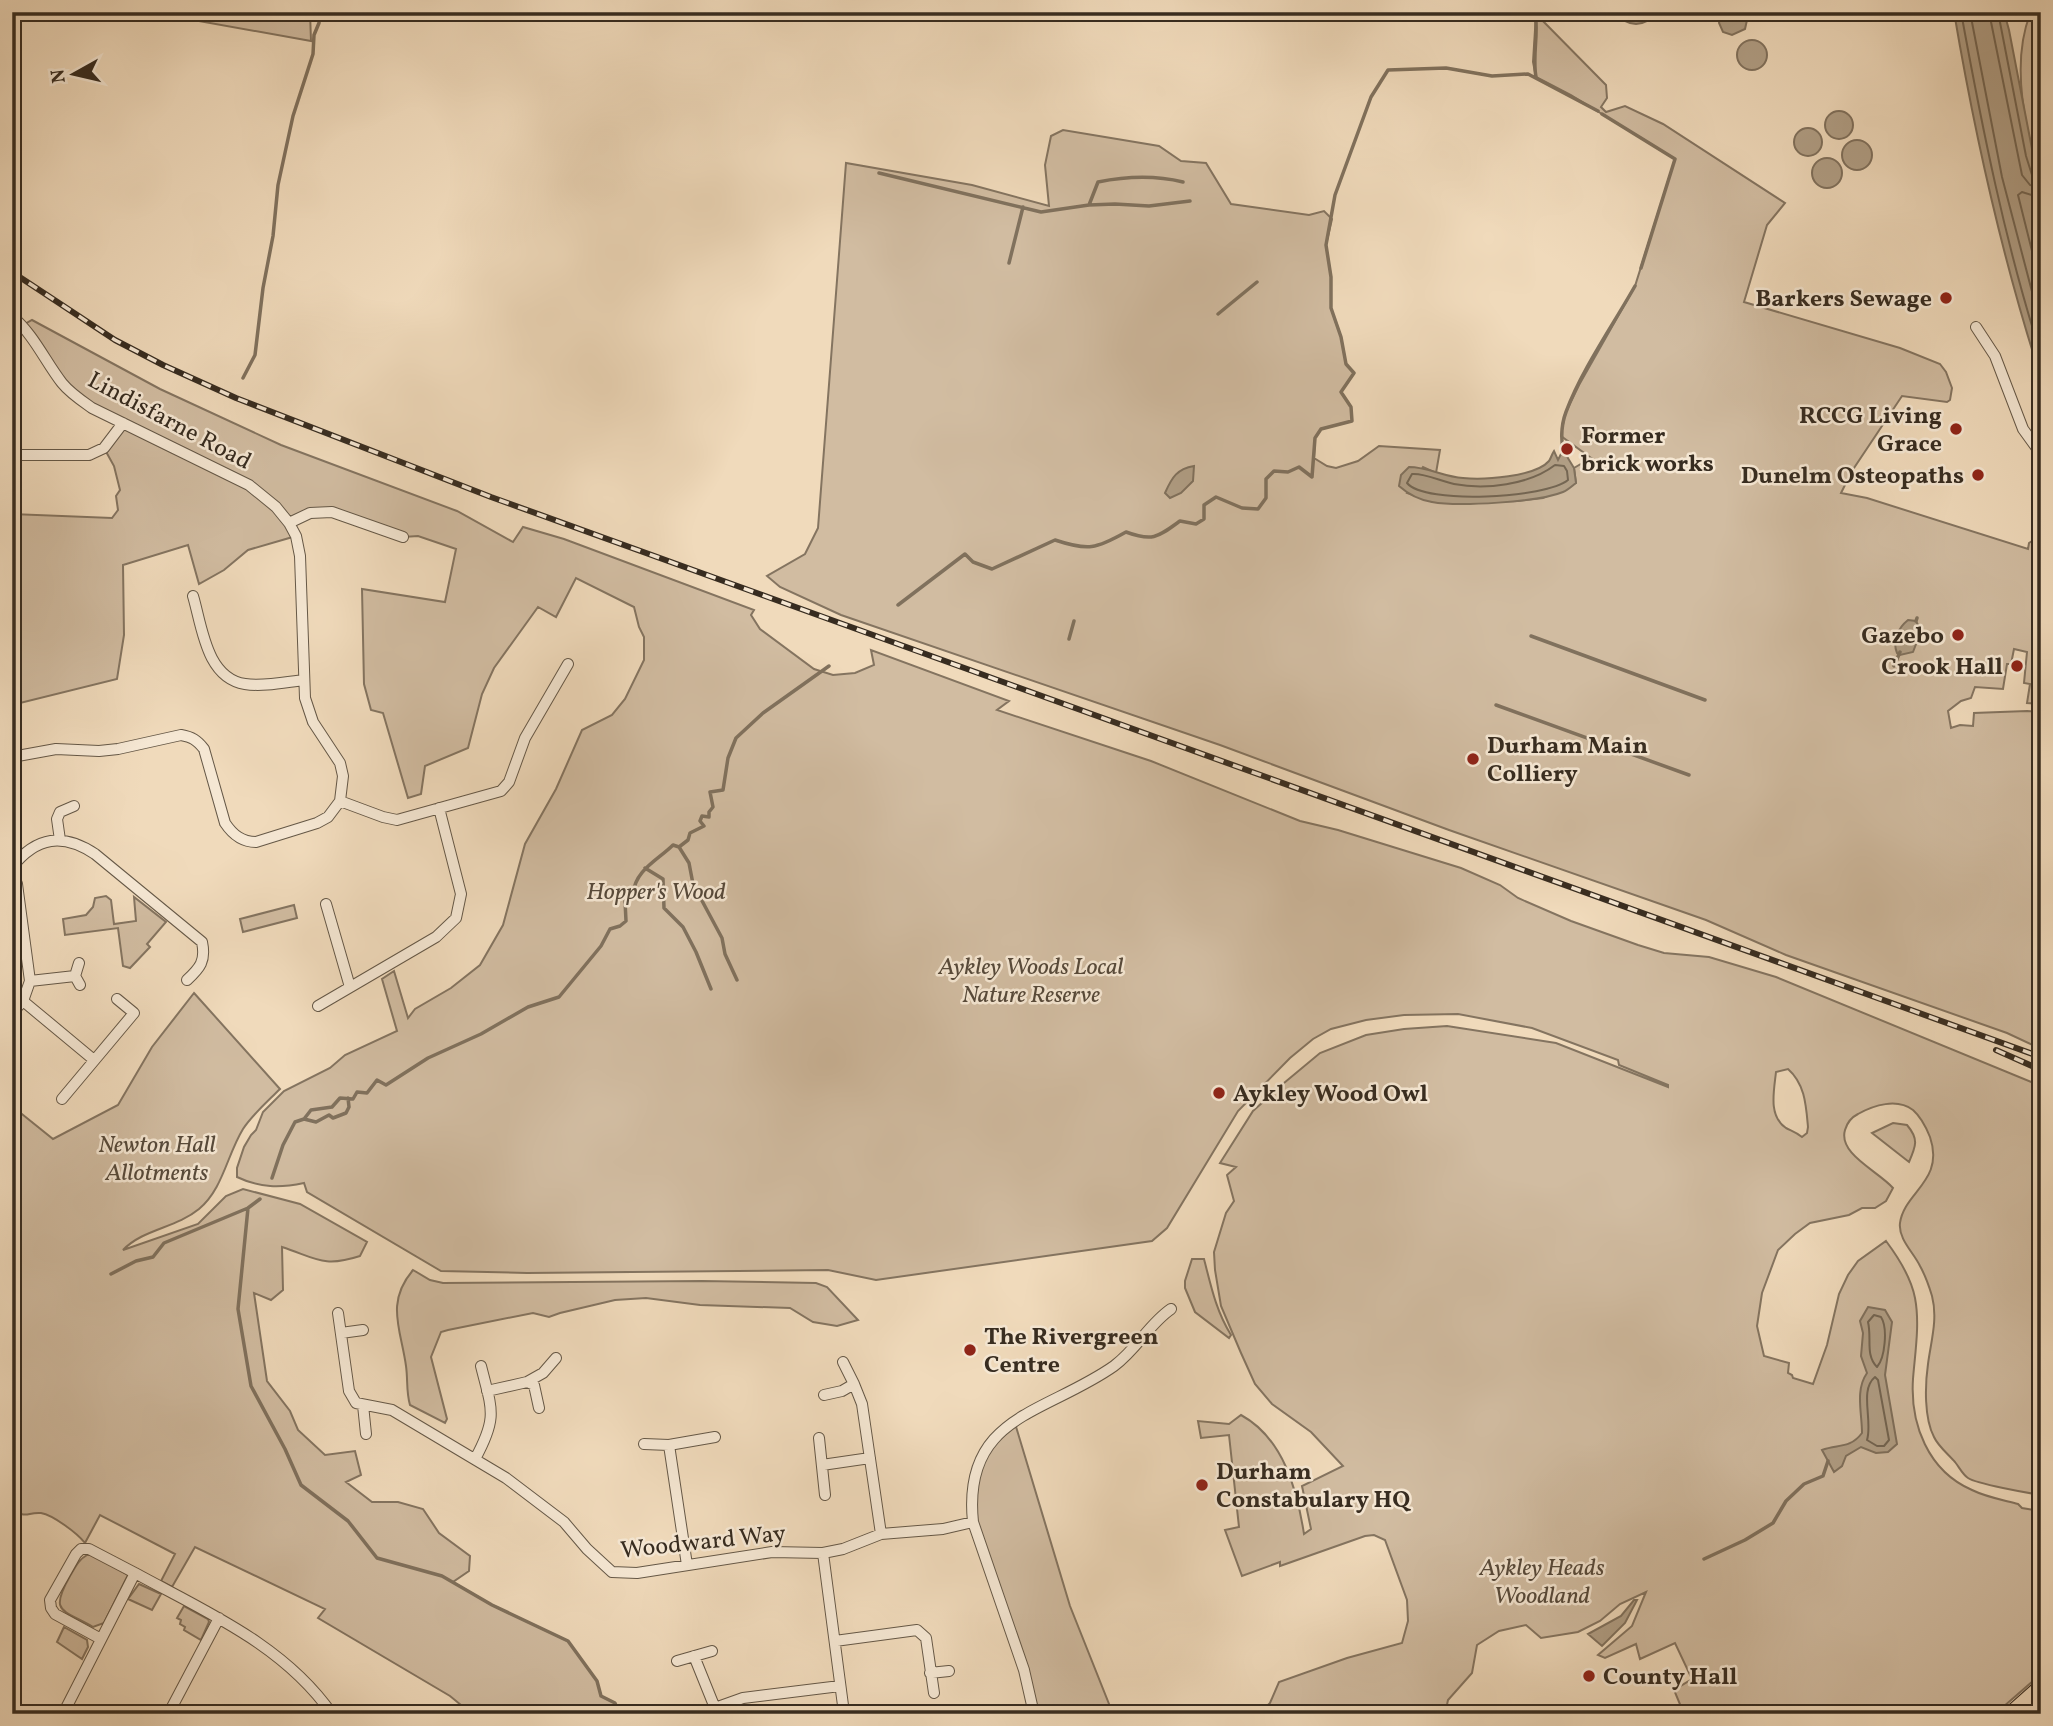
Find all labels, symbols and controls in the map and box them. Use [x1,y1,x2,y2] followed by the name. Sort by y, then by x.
[38,38,108,108] north arrow
[45,67,73,85] text: N
[1755,283,1932,317] place label: Barkers Sewage
[1938,290,1954,306] marker: Barkers Sewage
[81,364,257,479] street label: Lindisfarne Road
[1799,400,1942,462] place label: RCCG Living Grace
[1581,420,1714,482] place label: Former brick works
[1948,421,1964,437] marker: RCCG Living Grace
[1559,441,1575,457] marker: Former brick works
[1741,460,1964,494] place label: Dunelm Osteopaths
[1970,467,1986,483] marker: Dunelm Osteopaths
[1861,620,1944,654] place label: Gazebo
[1950,627,1966,643] marker: Gazebo
[1881,651,2003,685] place label: Crook Hall
[2009,658,2025,674] marker: Crook Hall
[1487,730,1648,792] place label: Durham Main Colliery
[1465,751,1481,767] marker: Durham Main Colliery
[586,876,726,910] park label: Hopper's Wood
[937,951,1124,1013] park label: Aykley Woods Local Nature Reserve
[1233,1078,1428,1112] place label: Aykley Wood Owl
[1211,1085,1227,1101] marker: Aykley Wood Owl
[98,1129,216,1191] park label: Newton Hall Allotments
[984,1321,1159,1383] place label: The Rivergreen Centre
[962,1342,978,1358] marker: The Rivergreen Centre
[1216,1456,1411,1518] place label: Durham Constabulary HQ
[1194,1477,1210,1493] marker: Durham Constabulary HQ
[619,1517,788,1569] street label: Woodward Way
[1478,1552,1605,1614] park label: Aykley Heads Woodland
[1603,1661,1738,1695] place label: County Hall
[1581,1668,1597,1684] marker: County Hall

